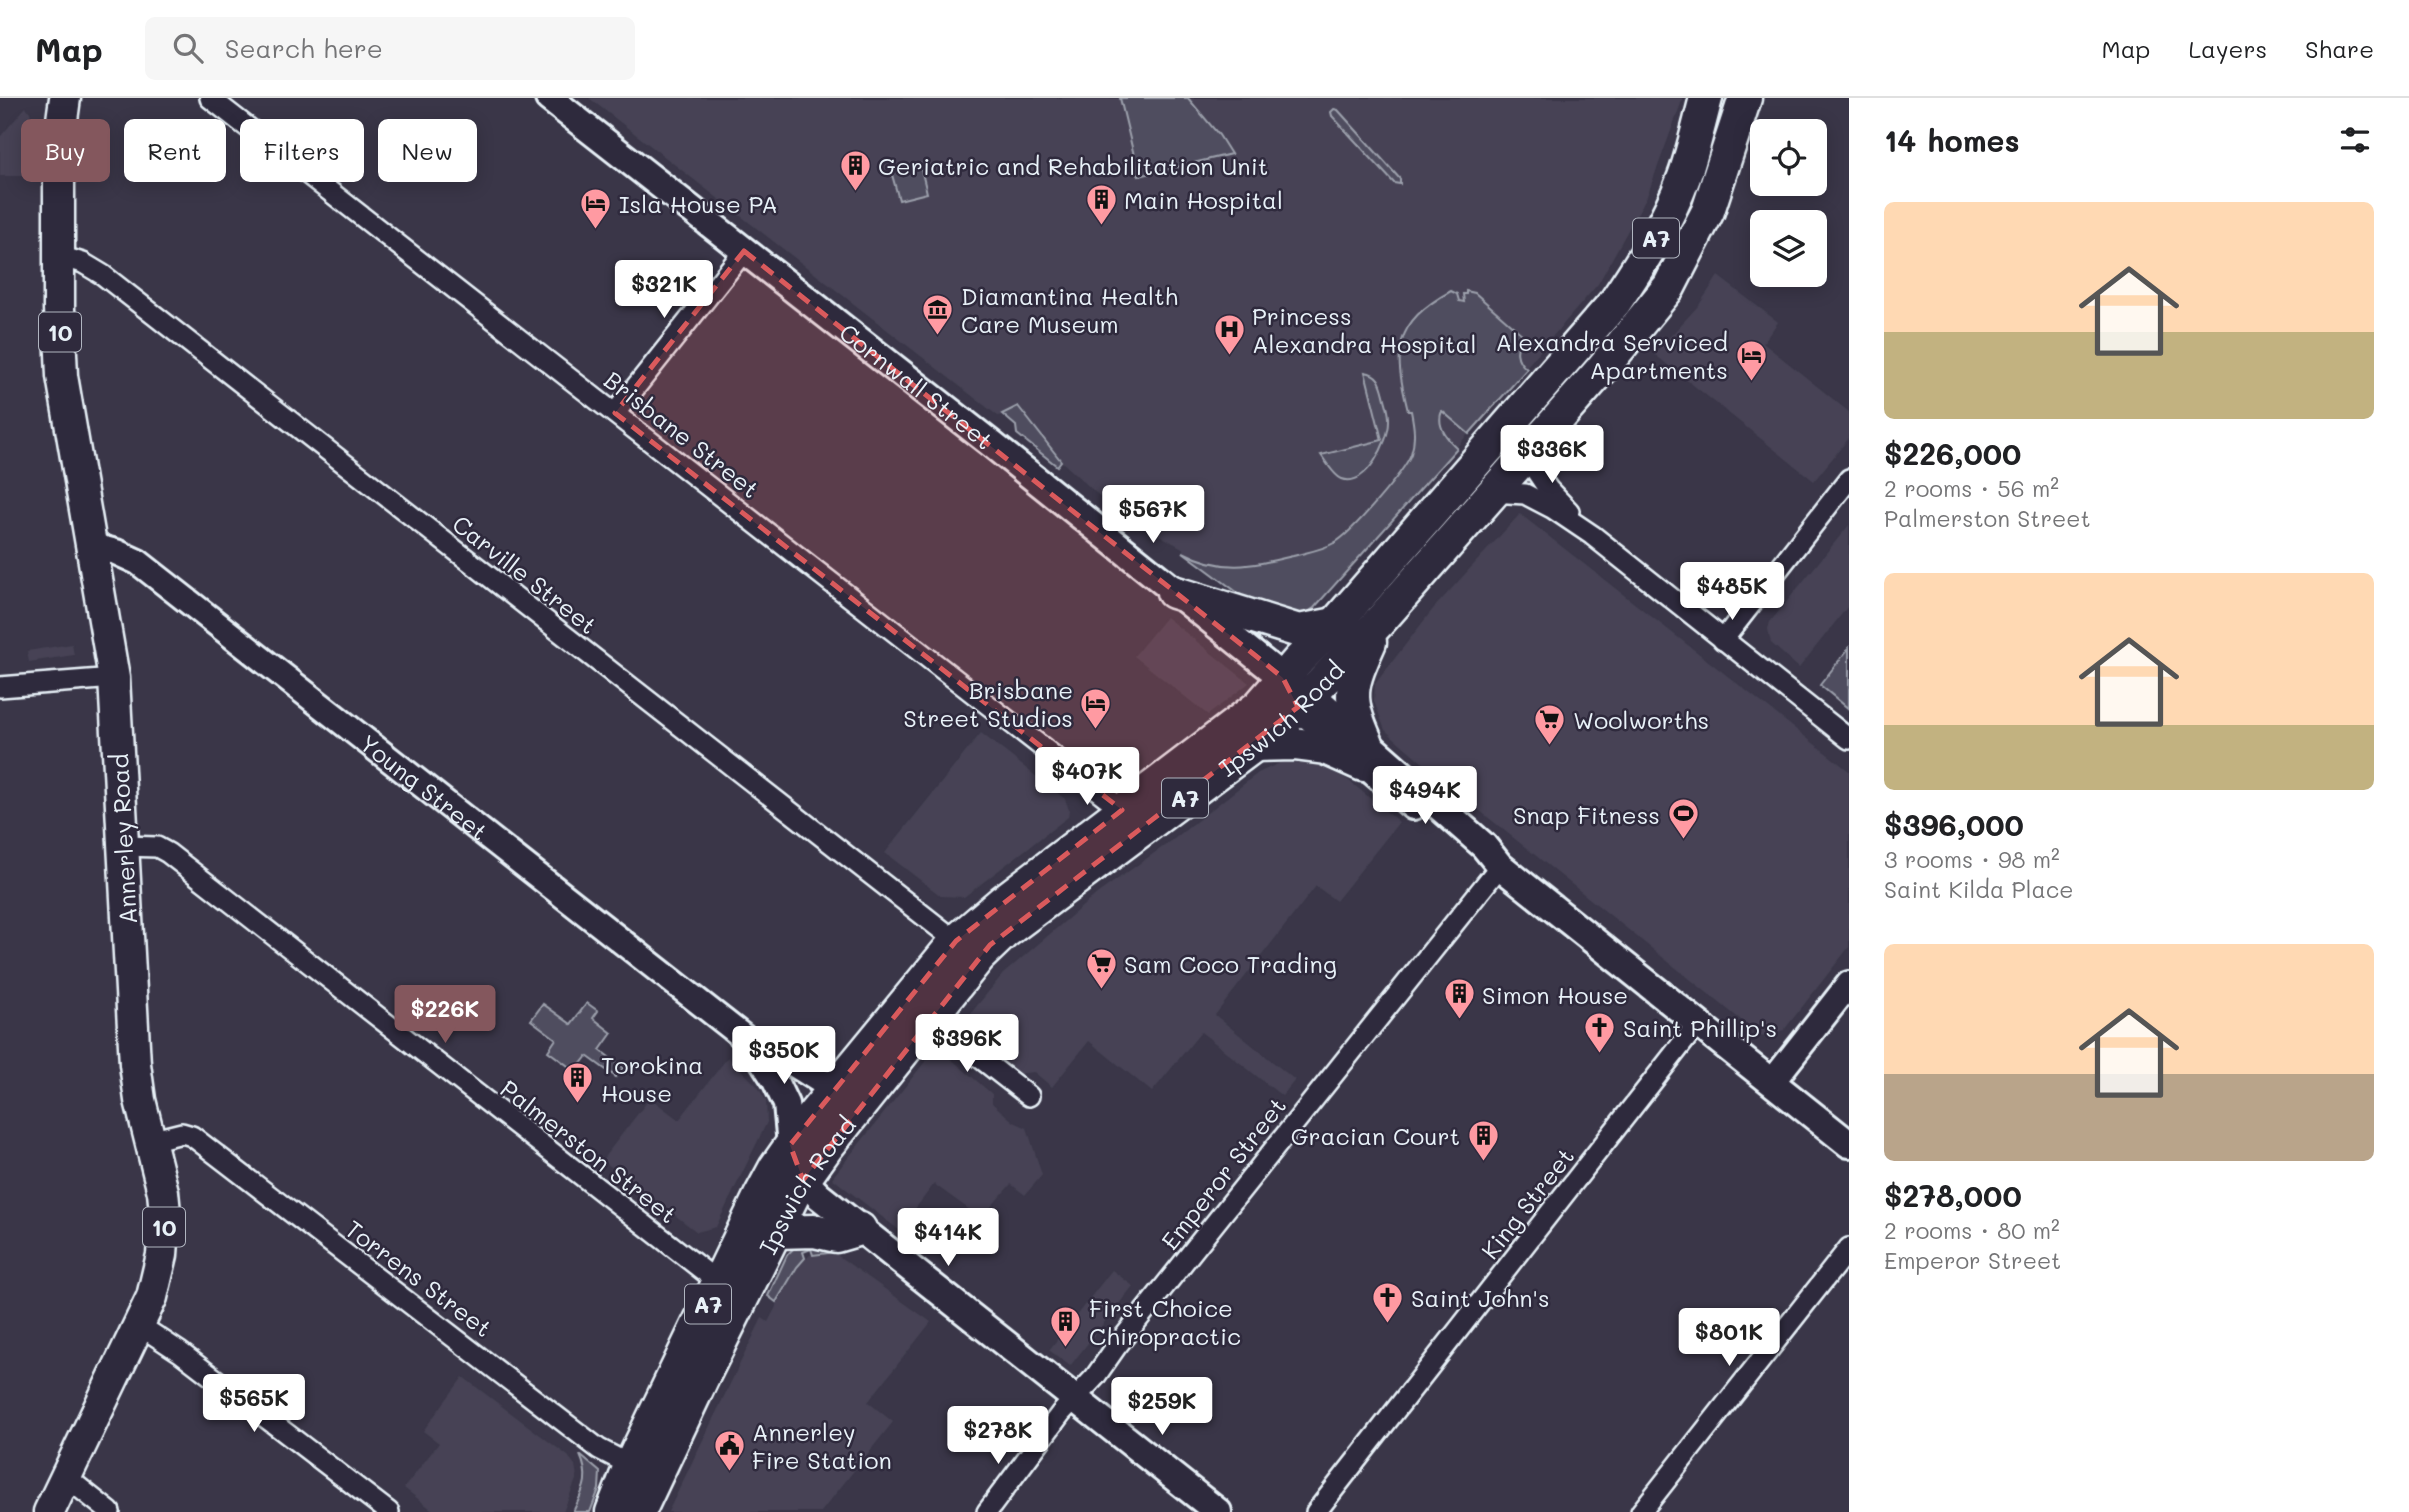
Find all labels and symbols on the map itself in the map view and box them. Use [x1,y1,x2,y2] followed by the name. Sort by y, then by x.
[838,148,872,192] building icon: Geriatric and Rehabilitation Unit
[878,150,1268,181] place label: Geriatric and Rehabilitation Unit
[1084,182,1118,226] building icon: Main Hospital
[1124,184,1283,215] place label: Main Hospital
[579,186,613,230] hotel icon: Isla House PA
[619,188,778,219] place label: Isla House PA
[1633,218,1679,258] road number: A7
[615,260,713,320] pin: $321K
[961,280,1178,339] place label: Diamantina Health Care Museum
[921,292,955,336] museum icon: Diamantina Health Care Museum
[1252,300,1477,359] place label: Princess Alexandra Hospital
[1212,312,1246,356] hospital icon: Princess Alexandra Hospital
[39,313,81,352] road number: 10
[834,316,1000,455] street label: Cornwall Street
[1496,326,1728,385] place label: Alexandra Serviced Apartments
[1734,338,1768,382] hotel icon: Alexandra Serviced Apartments
[598,364,766,504] street label: Brisbane Street
[1503,426,1601,485] pin: $336K
[1104,486,1202,545] pin: $567K
[446,508,604,640] street label: Carville Street
[1683,562,1781,622] pin: $485K
[1212,654,1350,783] street label: Ipswich Road
[903,674,1073,733] place label: Brisbane Street Studios
[1079,686,1113,730] hotel icon: Brisbane Street Studios
[1533,702,1567,746] supermarket icon: Woolworths
[1573,704,1709,735] place label: Woolworths
[354,727,495,846] street label: Young Street
[1038,748,1136,807] pin: $407K
[103,753,143,925] street label: Annerley Road
[1376,766,1474,826] pin: $494K
[1162,778,1208,818] road number: A7
[1666,797,1700,841] sports icon: Snap Fitness
[1513,799,1660,830] place label: Snap Fitness
[1084,946,1118,990] supermarket icon: Sam Coco Trading
[1124,948,1337,979] place label: Sam Coco Trading
[1442,977,1476,1021] building icon: Simon House
[1482,979,1628,1010] place label: Simon House
[396,986,494,1045] pin: $226K
[1583,1010,1617,1054] church icon: Saint Phillip's
[1623,1012,1777,1043] place label: Saint Phillip's
[918,1014,1016,1074] pin: $396K
[735,1026,833,1086] pin: $350K
[601,1049,703,1108] place label: Torokina House
[561,1061,595,1105] building icon: Torokina House
[495,1072,683,1230] street label: Palmerston Street
[1154,1091,1292,1255] street label: Emperor Street
[751,1109,861,1259] street label: Ipswich Road
[1466,1118,1500,1162] building icon: Gracian Court
[1291,1120,1460,1151] place label: Gracian Court
[1474,1141,1580,1265] street label: King Street
[143,1208,185,1246] road number: 10
[899,1208,997,1268] pin: $414K
[340,1213,498,1343] street label: Torrens Street
[1371,1280,1405,1324] church icon: Saint John's
[1411,1282,1550,1313] place label: Saint John's
[685,1284,731,1324] road number: A7
[1089,1292,1241,1351] place label: First Choice Chiropractic
[1049,1304,1083,1348] building icon: First Choice Chiropractic
[1680,1308,1778,1368] pin: $801K
[205,1374,303,1434] pin: $565K
[1113,1378,1211,1437] pin: $259K
[949,1406,1047,1466] pin: $278K
[752,1416,892,1475] place label: Annerley Fire Station
[712,1428,746,1472] public building icon: Annerley Fire Station

